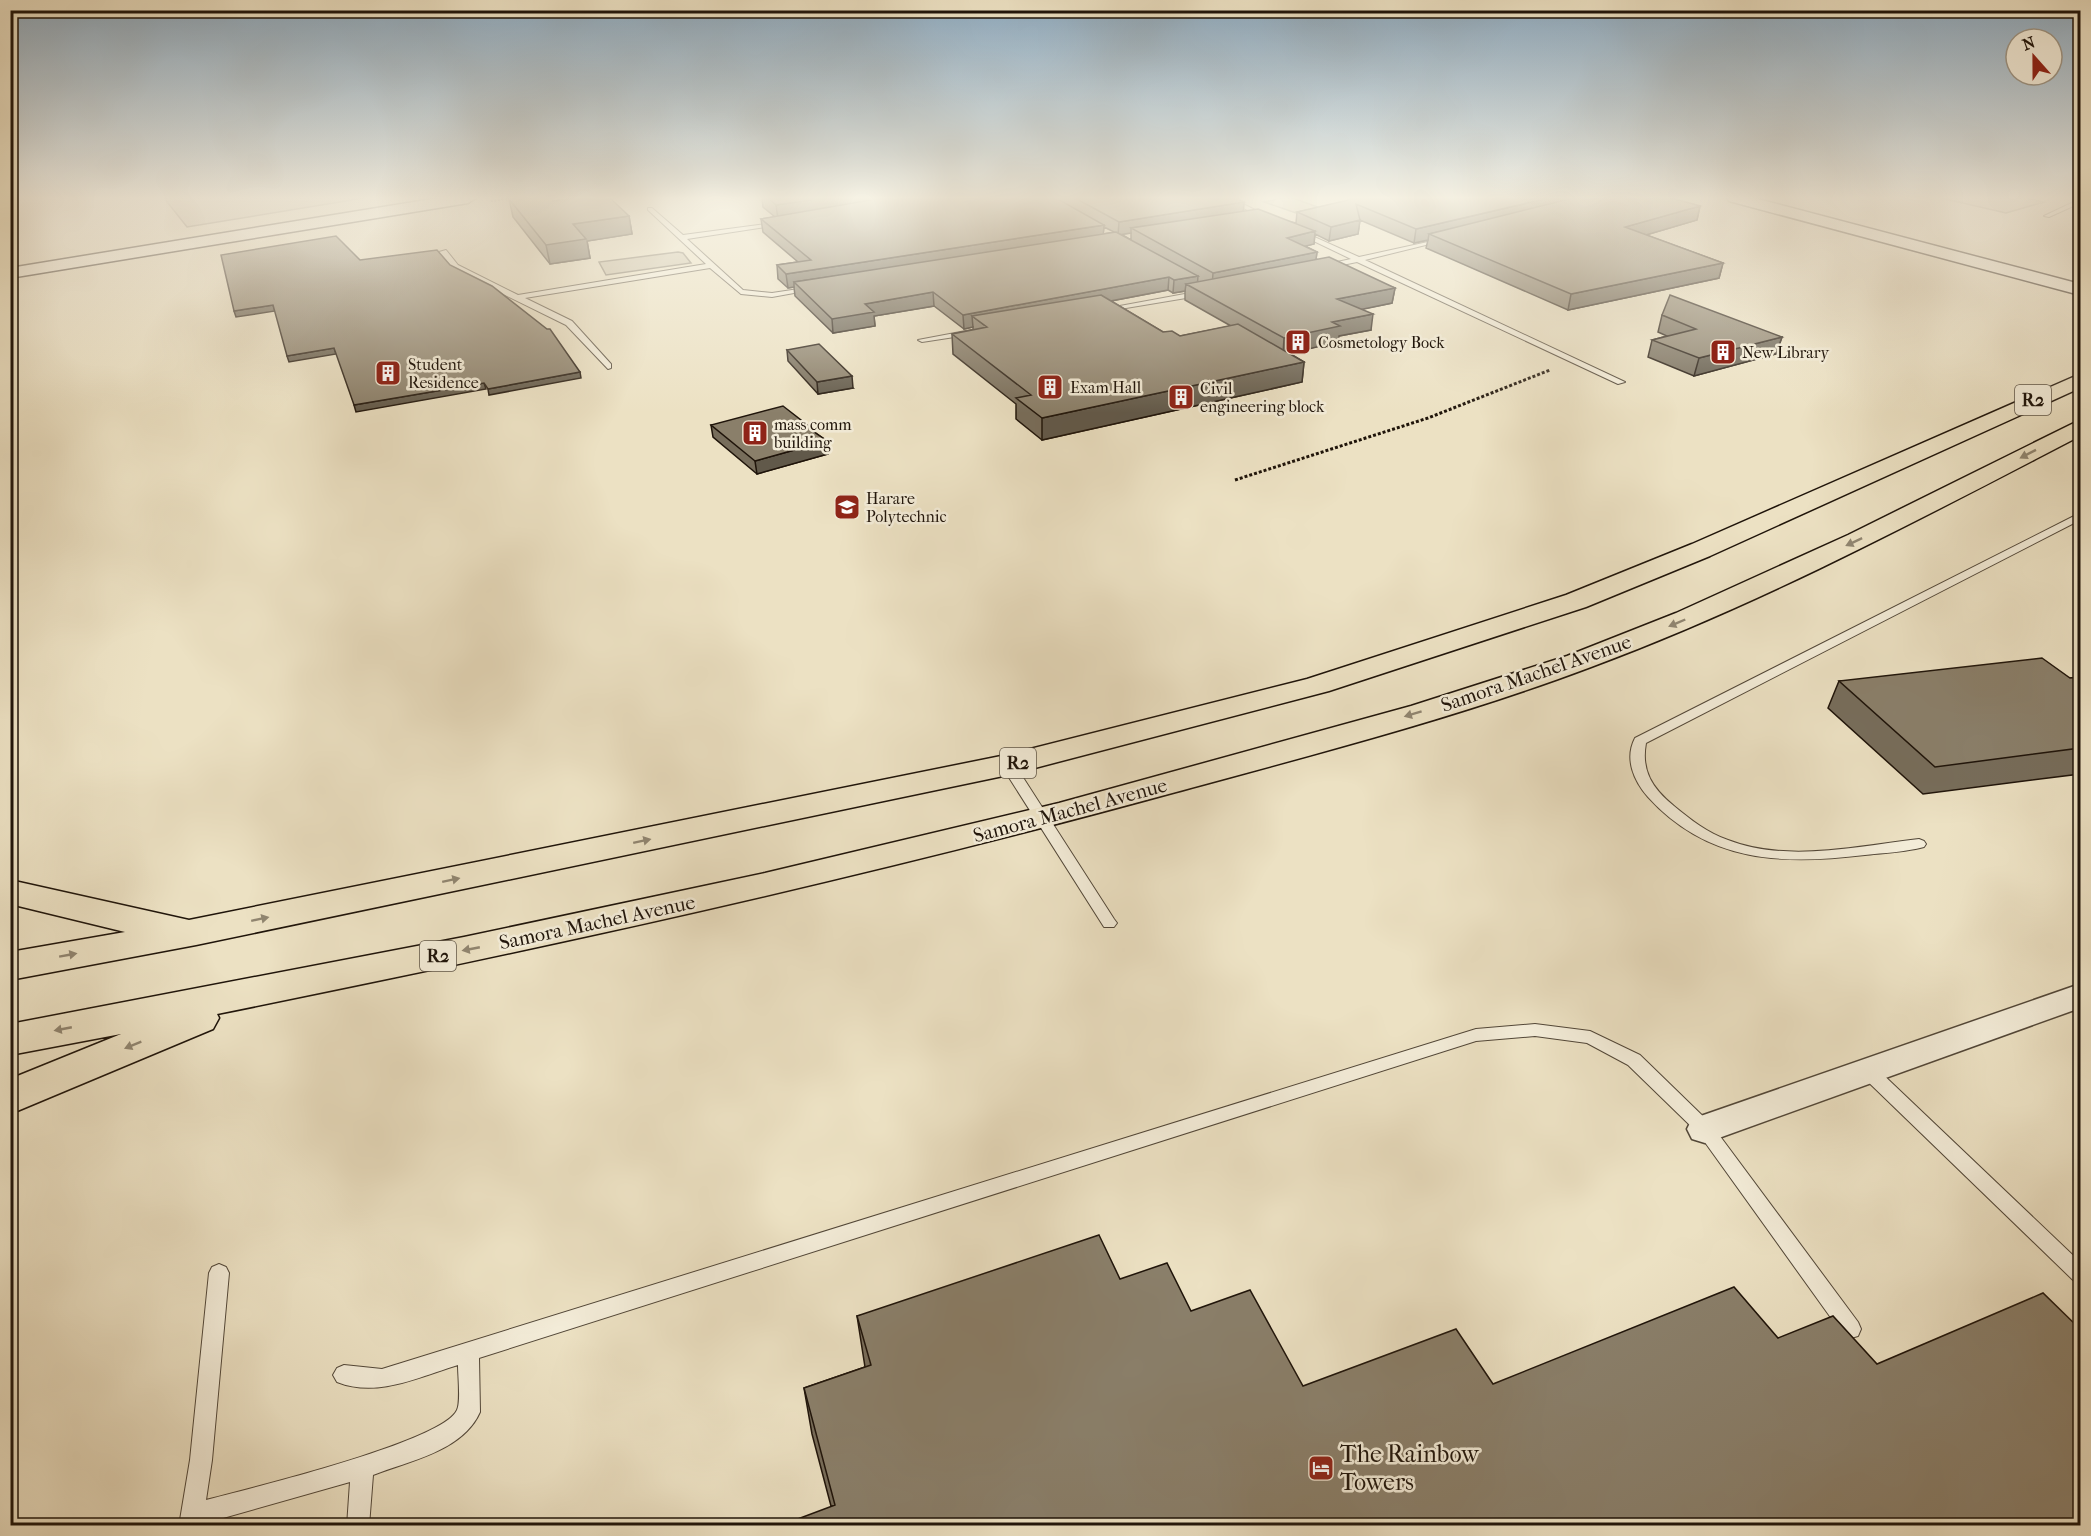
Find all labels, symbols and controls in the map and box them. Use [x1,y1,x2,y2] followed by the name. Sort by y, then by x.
[2004,27,2064,87] north arrow
[2020,32,2039,55] text: N
[1283,327,1313,357] building icon: Cosmetology Bock
[1318,333,1445,352] place label: Cosmetology Bock
[1708,337,1738,367] building icon: New Library
[1742,343,1829,362] place label: New Library
[408,355,479,392] place label: Student Residence
[373,358,403,388] building icon: Student Residence
[1035,372,1065,402] building icon: Exam Hall
[1070,378,1142,397] place label: Exam Hall
[1200,379,1325,416] place label: Civil engineering block
[1166,382,1196,412] building icon: Civil engineering block
[2015,385,2051,415] road number: R2
[773,415,852,452] place label: mass comm building
[740,418,770,448] building icon: mass comm building
[2020,449,2037,459] one-way arrow
[866,489,946,526] place label: Harare Polytechnic
[832,492,862,522] school or university icon: Harare Polytechnic
[1846,537,1863,546] one-way arrow
[1668,619,1686,628] one-way arrow
[1438,630,1634,717] street label: Samora Machel Avenue
[1404,710,1422,719] one-way arrow
[1000,748,1036,778] road number: R2
[971,773,1170,847] street label: Samora Machel Avenue
[632,835,651,845] one-way arrow
[441,875,460,884] one-way arrow
[497,890,697,955] street label: Samora Machel Avenue
[250,914,269,923] one-way arrow
[420,941,456,971] road number: R2
[461,945,480,954] one-way arrow
[59,950,78,959] one-way arrow
[53,1025,72,1034] one-way arrow
[124,1041,142,1050] one-way arrow
[1340,1440,1480,1496] place label: The Rainbow Towers
[1306,1453,1336,1483] hotel icon: The Rainbow Towers

